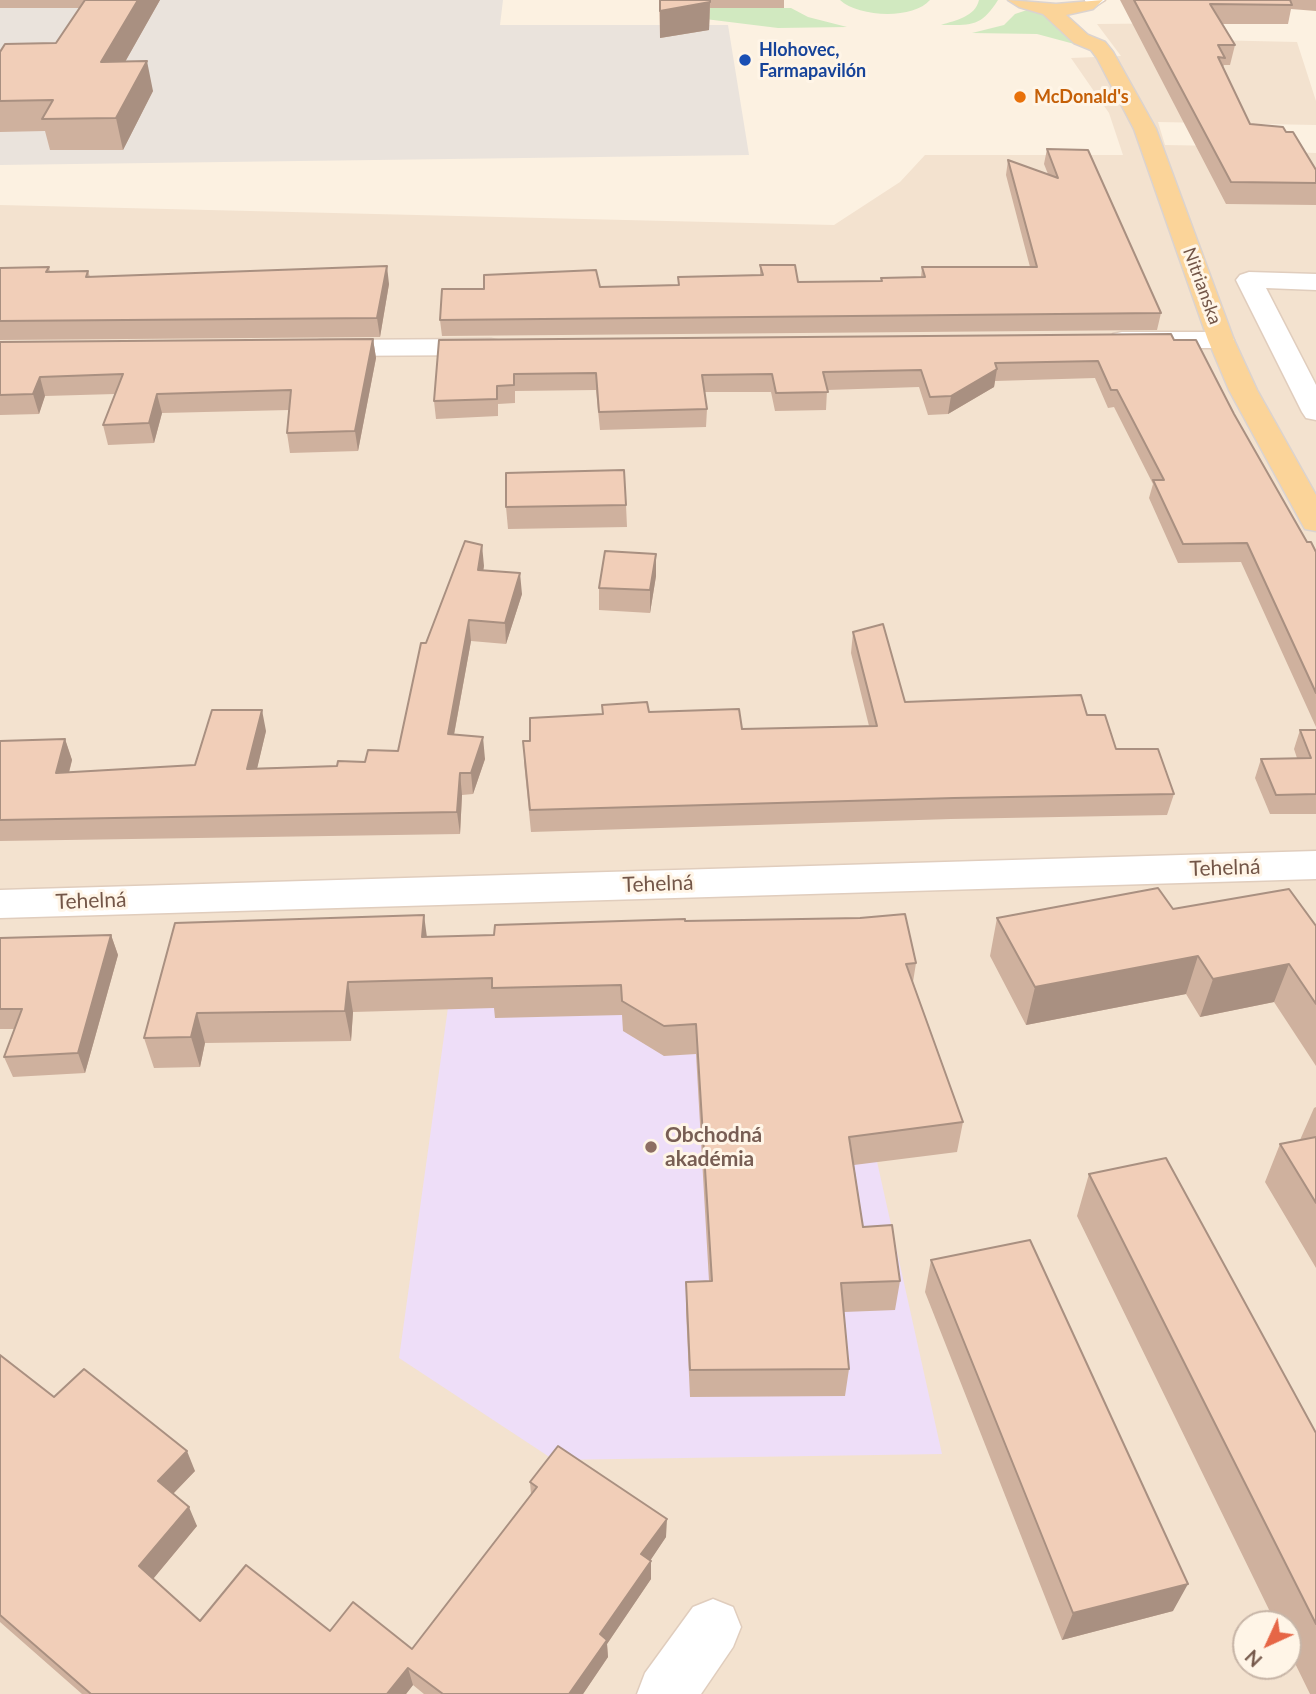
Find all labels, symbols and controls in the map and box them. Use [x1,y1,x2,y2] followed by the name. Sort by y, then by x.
[759,39,866,82] place label: Hlohovec, Farmapavilón
[737,52,753,68] marker: Hlohovec, Farmapavilón
[1034,86,1129,108] place label: McDonald's
[1012,89,1028,105] marker: McDonald's
[1178,245,1226,327] street label: Nitrianska
[1189,854,1261,882] street label: Tehelná
[622,870,694,898] street label: Tehelná
[55,887,127,915] street label: Tehelná
[665,1122,762,1172] place label: Obchodná akadémia
[643,1139,659,1155] marker: Obchodná akadémia
[1232,1610,1302,1680] north arrow
[1240,1645,1267,1672] text: N

